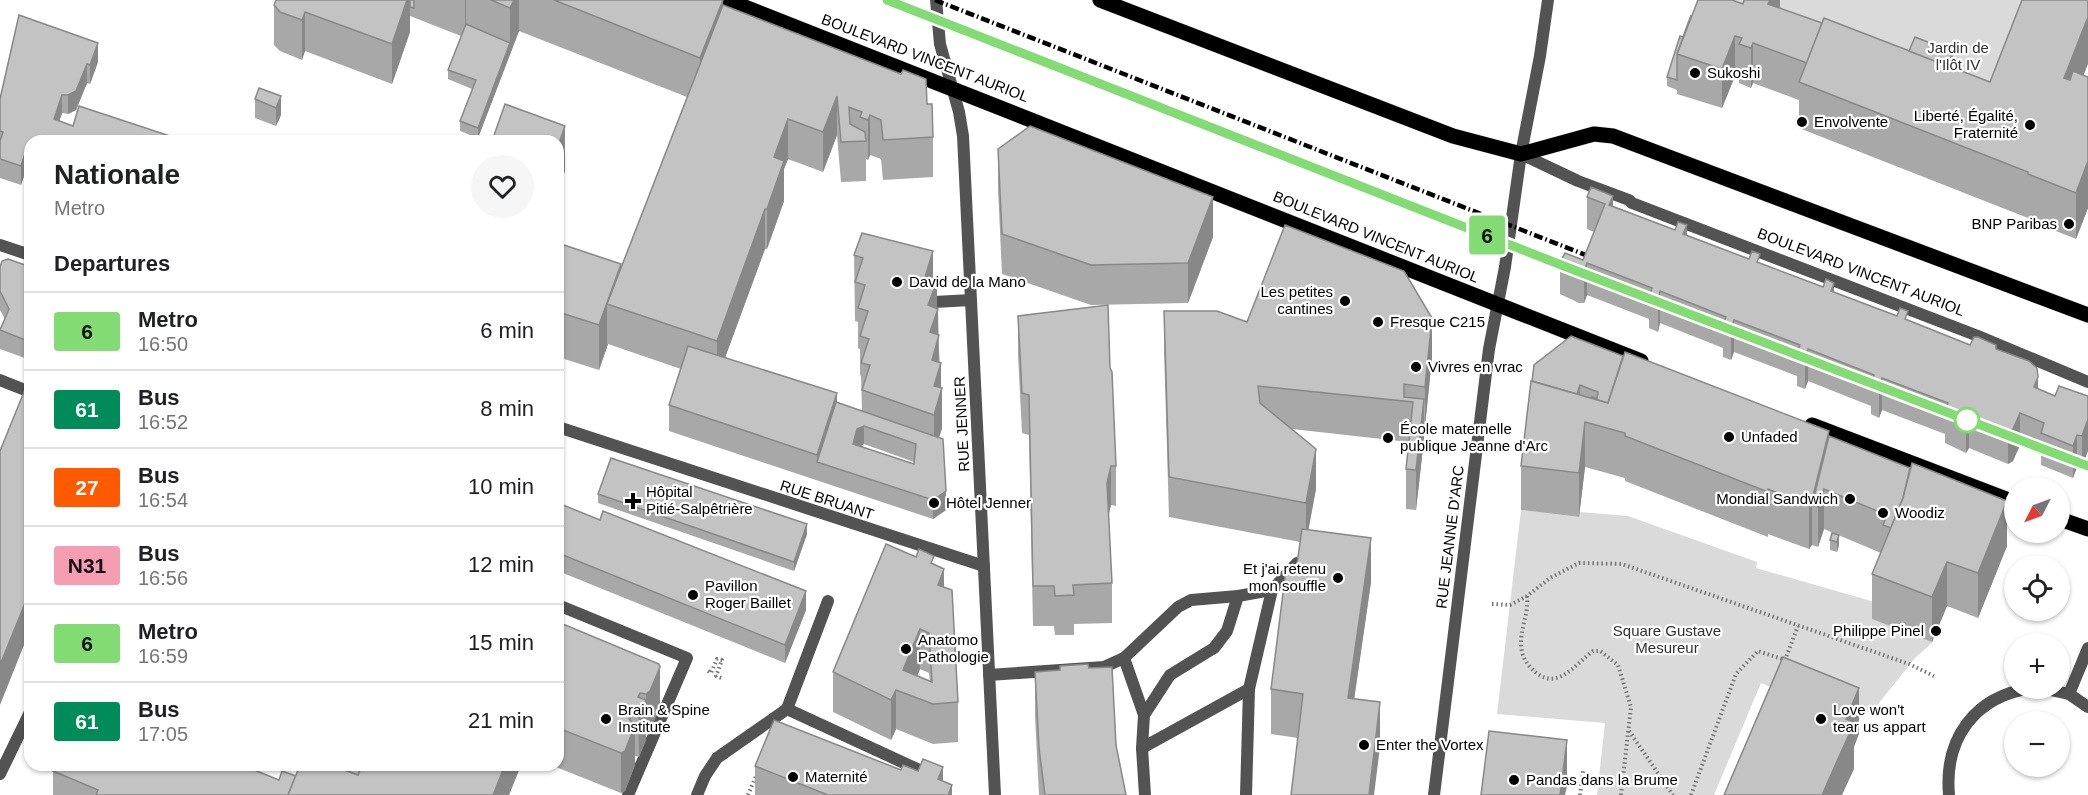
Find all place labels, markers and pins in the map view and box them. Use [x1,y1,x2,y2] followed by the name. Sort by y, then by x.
[1707,64,1760,81] place label: Sukoshi
[1688,66,1702,80] marker: Sukoshi
[1914,107,2018,141] place label: Liberté, Égalité, Fraternité
[1814,113,1888,130] place label: Envolvente
[1795,115,1809,129] marker: Envolvente
[2023,118,2037,132] marker: Liberté, Égalité, Fraternité
[1971,215,2057,232] place label: BNP Paribas
[2062,217,2076,231] marker: BNP Paribas
[909,273,1026,290] place label: David de la Mano
[890,275,904,289] marker: David de la Mano
[1260,283,1333,317] place label: Les petites cantines
[1338,294,1352,308] marker: Les petites cantines
[1390,313,1485,330] place label: Fresque C215
[1371,315,1385,329] marker: Fresque C215
[1428,358,1523,375] place label: Vivres en vrac
[1409,360,1423,374] marker: Vivres en vrac
[1954,407,1980,433] unlabelled marker
[1400,420,1548,454] place label: École maternelle publique Jeanne d'Arc
[1741,428,1798,445] place label: Unfaded
[1722,430,1736,444] marker: Unfaded
[1381,431,1395,445] marker: École maternelle publique Jeanne d'Arc
[646,483,753,517] place label: Hôpital Pitié-Salpêtrière
[1716,490,1838,507] place label: Mondial Sandwich
[624,492,642,510] marker: Hôpital Pitié-Salpêtrière
[1843,492,1857,506] marker: Mondial Sandwich
[946,494,1031,511] place label: Hôtel Jenner
[927,496,941,510] marker: Hôtel Jenner
[1895,504,1945,521] place label: Woodiz
[1876,506,1890,520] marker: Woodiz
[1243,560,1326,594] place label: Et j'ai retenu mon souffle
[1331,571,1345,585] marker: Et j'ai retenu mon souffle
[705,577,792,611] place label: Pavillon Roger Baillet
[686,588,700,602] marker: Pavillon Roger Baillet
[1833,622,1924,639] place label: Philippe Pinel
[1929,624,1943,638] marker: Philippe Pinel
[918,631,989,665] place label: Anatomo Pathologie
[899,642,913,656] marker: Anatomo Pathologie
[618,701,710,735] place label: Brain & Spine Institute
[1833,701,1926,735] place label: Love won't tear us appart
[599,712,613,726] marker: Brain & Spine Institute
[1814,712,1828,726] marker: Love won't tear us appart
[1376,736,1484,753] place label: Enter the Vortex
[1357,738,1371,752] marker: Enter the Vortex
[805,768,868,785] place label: Maternité
[786,770,800,784] marker: Maternité
[1526,771,1678,788] place label: Pandas dans la Brume
[1507,773,1521,787] marker: Pandas dans la Brume

